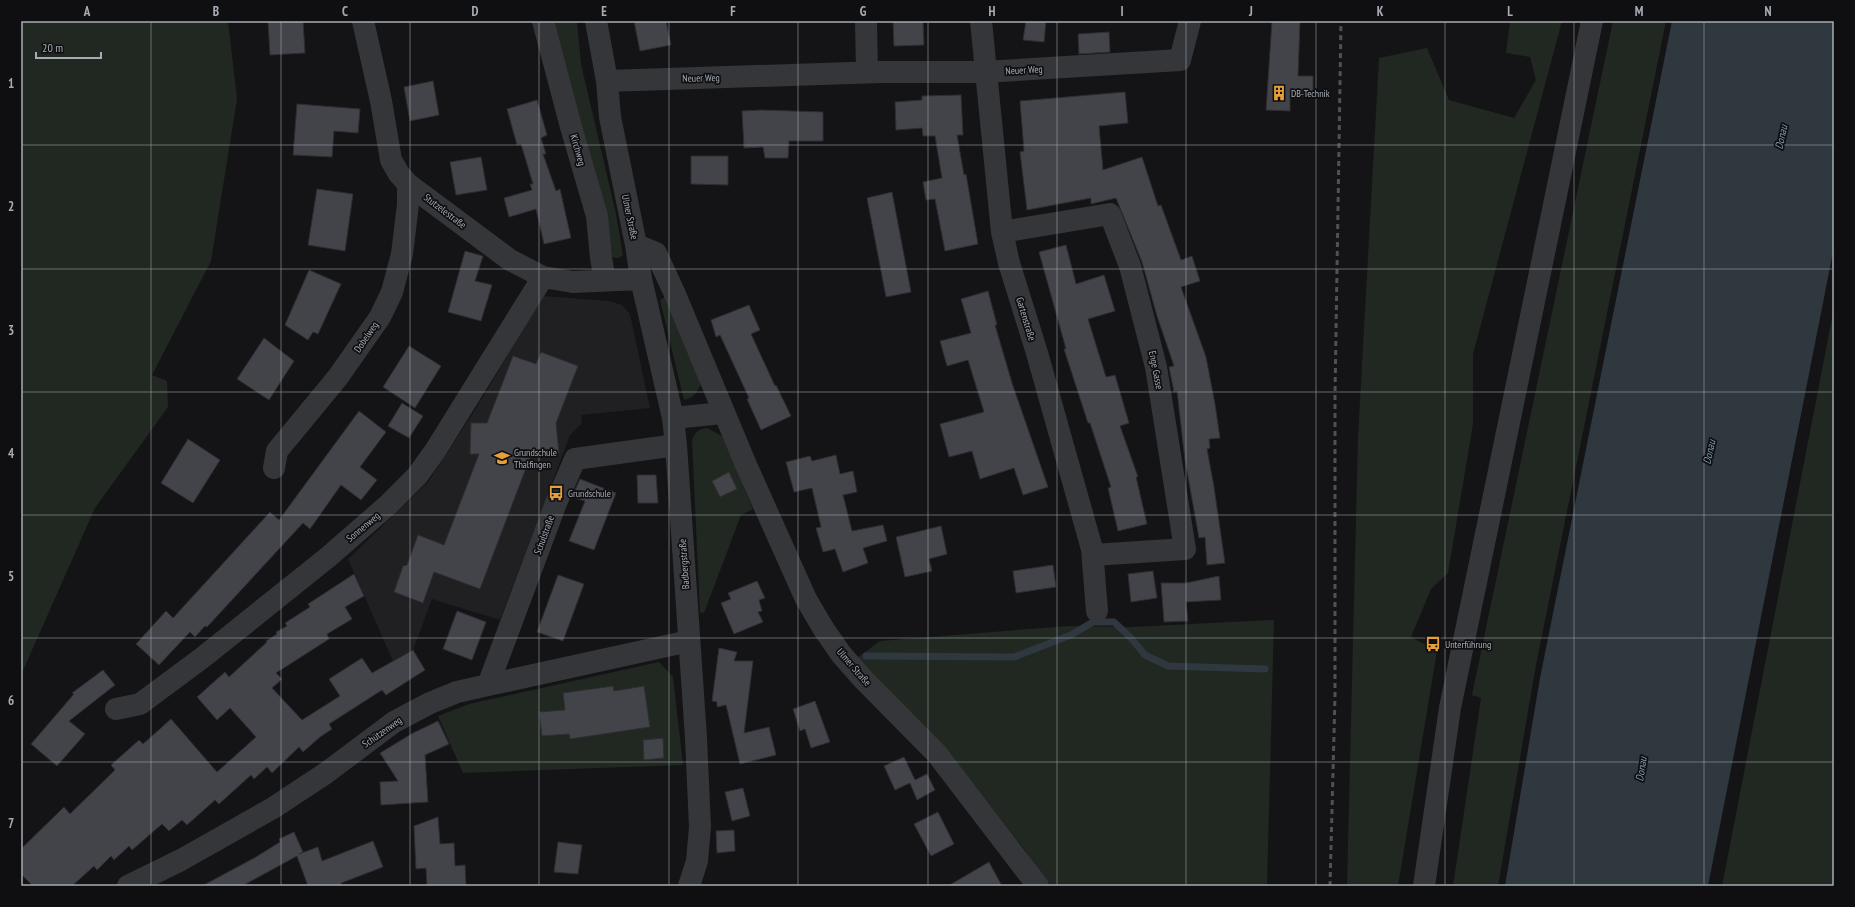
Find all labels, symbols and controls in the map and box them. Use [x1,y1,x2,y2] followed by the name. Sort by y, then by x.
[83,3,91,20] text: A
[213,3,219,20] text: B
[342,3,348,20] text: C
[472,3,479,20] text: D
[601,3,607,20] text: E
[730,3,736,20] text: F
[860,3,867,20] text: G
[989,3,996,20] text: H
[1120,3,1124,20] text: I
[1248,3,1253,20] text: J
[1377,3,1384,20] text: K
[1507,3,1513,20] text: L
[1635,3,1644,20] text: M
[1764,3,1772,20] text: N
[36,34,101,60] scale bar
[42,40,63,55] text: 20 m
[1005,63,1043,77] street label: Neuer Weg
[682,71,720,85] street label: Neuer Weg
[8,75,14,92] text: 1
[1270,84,1288,102] building icon: DB-Technik
[1291,87,1330,100] place label: DB-Technik
[1771,122,1791,151] water label: Donau
[567,133,589,167] street label: Kirchweg
[421,191,469,231] street label: Stutzelestraße
[619,193,641,241] street label: Ulmer Straße
[8,198,14,215] text: 2
[1013,296,1039,342] street label: Gartenstraße
[351,319,381,355] street label: Dobelweg
[8,322,14,339] text: 3
[1146,350,1166,390] street label: Enge Gasse
[1699,437,1719,466] water label: Donau
[8,445,15,462] text: 4
[514,446,557,471] place label: Grundschule Thalfingen
[493,449,511,467] school or university icon: Grundschule Thalfingen
[547,484,565,502] bus stop icon: Grundschule
[568,487,611,500] place label: Grundschule
[343,509,383,545] street label: Sonnenweg
[531,514,557,556] street label: Schulstraße
[676,538,692,590] street label: Badbergstraße
[8,568,14,585] text: 5
[1424,635,1442,653] bus stop icon: Unterführung
[1445,638,1491,651] place label: Unterführung
[834,645,874,689] street label: Ulmer Straße
[8,692,14,709] text: 6
[360,714,404,750] street label: Schützenweg
[1632,755,1650,782] water label: Donau
[8,815,14,832] text: 7

